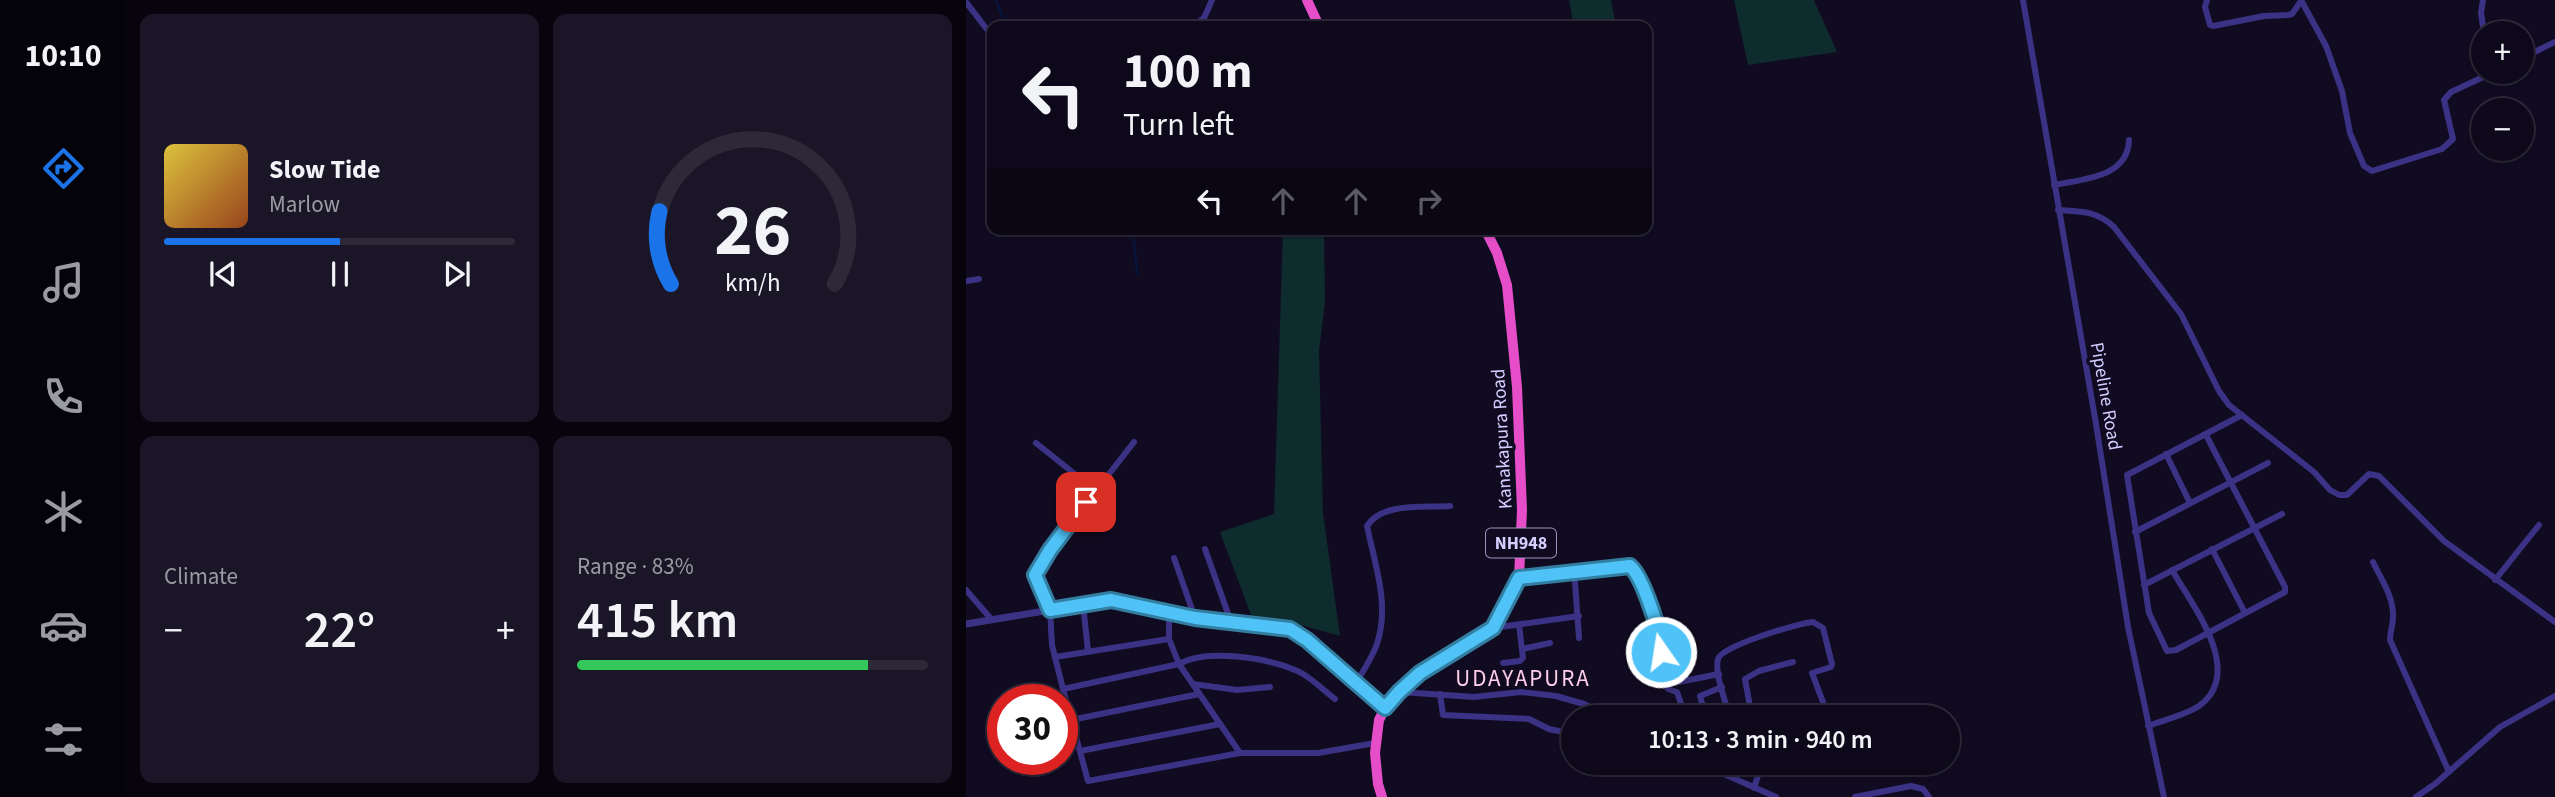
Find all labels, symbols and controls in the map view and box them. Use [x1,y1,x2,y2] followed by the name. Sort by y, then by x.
[2471,21,2534,161] map controls
[2471,21,2534,84] button: +
[24,33,102,79] text: 10:10
[1123,37,1252,107] text: 100 m
[1008,49,1099,140] icon: left
[2471,98,2534,161] button: −
[1123,102,1234,148] text: Turn left
[39,144,88,193] icon: directions
[269,151,380,188] text: Slow Tide
[714,180,791,284] text: 26
[1191,182,1229,220] icon: left
[1264,182,1302,220] icon: ahead
[1337,182,1375,220] icon: ahead
[1410,182,1448,220] icon: right
[269,188,340,221] text: Marlow
[204,255,242,293] icon: previous
[321,255,359,293] icon: pause
[438,255,476,293] icon: next
[39,258,88,307] icon: music
[725,265,780,301] text: km/h
[2083,340,2128,452] street label: Pipeline Road
[1485,368,1520,510] street label: Kanakapura Road
[39,372,88,421] icon: phone
[1056,472,1116,532] pin
[1067,483,1105,521] icon: arrive
[39,487,88,536] icon: climate
[1486,528,1556,558] road number: NH948
[577,550,694,583] text: Range · 83%
[164,560,238,593] text: Climate
[577,584,738,658] text: 415 km
[304,594,375,668] text: 22°
[39,601,88,650] icon: car
[164,604,183,658] text: −
[496,604,515,658] text: +
[1624,615,1698,689] position arrow
[1455,662,1591,695] district label: UDAYAPURA
[987,684,1078,775] speed limit sign: 30
[39,715,88,764] icon: filters
[1648,721,1873,758] text: 10:13 · 3 min · 940 m

